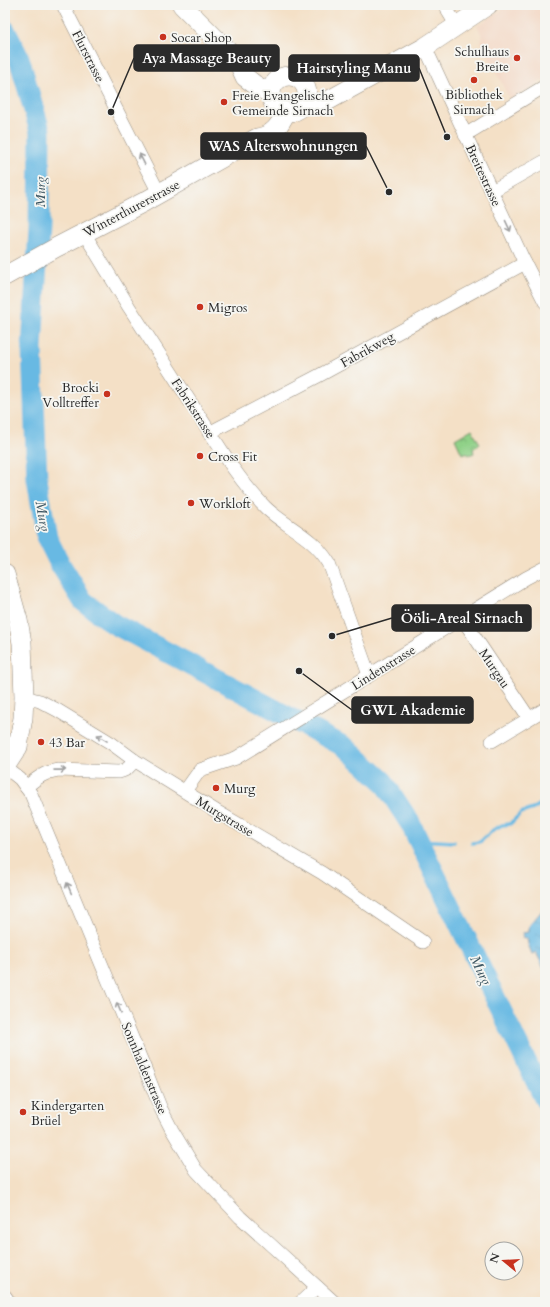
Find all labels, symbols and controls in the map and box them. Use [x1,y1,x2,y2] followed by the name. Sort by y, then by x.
[67,27,109,86] street label: Flurstrasse
[171,29,232,47] place label: Socar Shop
[158,32,168,42] marker: Socar Shop
[455,43,509,76] place label: Schulhaus Breite
[134,45,279,71] callout: Aya Massage Beauty
[142,49,272,68] text: Aya Massage Beauty
[512,53,522,63] marker: Schulhaus Breite
[289,55,419,81] callout: Hairstyling Manu
[297,59,411,78] text: Hairstyling Manu
[469,75,479,85] marker: Bibliothek Sirnach
[445,86,503,119] place label: Bibliothek Sirnach
[232,87,334,120] place label: Freie Evangelische Gemeinde Sirnach
[219,97,229,107] marker: Freie Evangelische Gemeinde Sirnach
[201,133,366,159] callout: WAS Alterswohnungen
[207,137,358,156] text: WAS Alterswohnungen
[461,141,505,209] street label: Breitestrasse
[138,153,145,165] one-way arrow
[31,176,50,207] water label: Murg
[79,176,183,242] street label: Winterthurerstrasse
[505,220,512,232] one-way arrow
[208,299,247,317] place label: Migros
[195,302,205,312] marker: Migros
[337,327,398,372] street label: Fabrikweg
[167,375,219,442] street label: Fabrikstrasse
[43,379,99,412] place label: Brocki Volltreffer
[102,389,112,399] marker: Brocki Volltreffer
[208,448,257,466] place label: Cross Fit
[195,451,205,461] marker: Cross Fit
[198,495,251,513] place label: Workloft
[186,498,196,508] marker: Workloft
[30,499,55,534] water label: Murg
[392,605,531,631] callout: Ööli-Areal Sirnach
[401,608,523,628] text: Ööli-Areal Sirnach
[348,641,419,695] street label: Lindenstrasse
[474,645,514,692] street label: Murgau
[352,697,473,723] callout: GWL Akademie
[360,701,466,720] text: GWL Akademie
[96,733,108,741] one-way arrow
[49,734,85,752] place label: 43 Bar
[36,737,46,747] marker: 43 Bar
[54,767,67,774] one-way arrow
[224,780,256,798] place label: Murg
[211,783,221,793] marker: Murg
[192,792,257,841] street label: Murgstrasse
[64,882,72,894] one-way arrow
[465,952,496,989] water label: Murg
[114,1002,122,1014] one-way arrow
[117,1020,172,1117] street label: Sonnhaldenstrasse
[31,1097,105,1130] place label: Kindergarten Brüel
[18,1107,28,1117] marker: Kindergarten Brüel
[484,1241,524,1281] north arrow
[486,1251,504,1265] text: N

